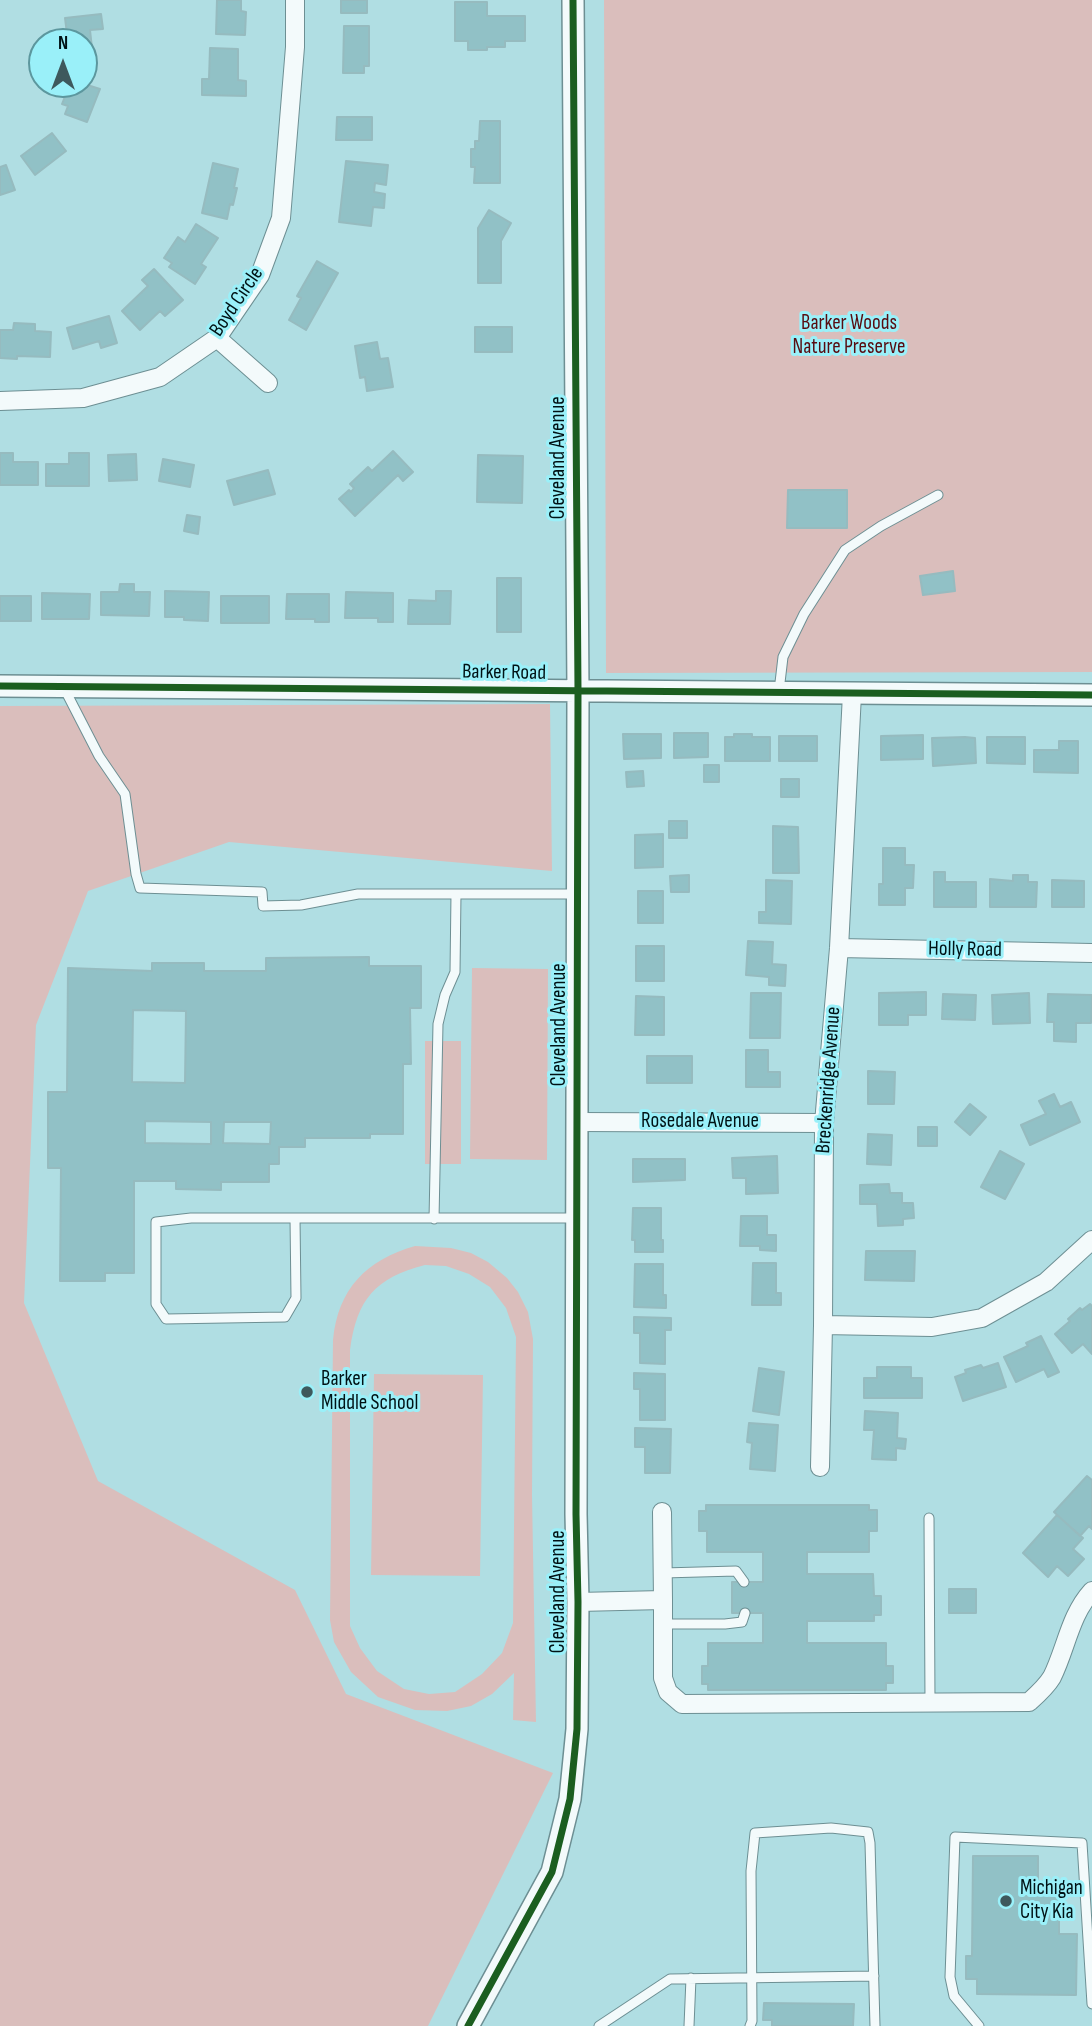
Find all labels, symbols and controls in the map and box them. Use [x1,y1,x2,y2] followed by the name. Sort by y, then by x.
[28,28,98,98] north arrow
[58,32,68,55] text: N
[205,262,269,342] street label: Boyd Circle
[792,311,906,361] park label: Barker Woods Nature Preserve
[546,396,572,520] street label: Cleveland Avenue
[462,660,546,686] street label: Barker Road
[928,937,1002,963] street label: Holly Road
[547,963,573,1087] street label: Cleveland Avenue
[811,1006,847,1154] street label: Breckenridge Avenue
[641,1109,759,1135] street label: Rosedale Avenue
[321,1367,418,1417] place label: Barker Middle School
[299,1384,315,1400] marker: Barker Middle School
[546,1530,572,1654] street label: Cleveland Avenue
[1020,1876,1083,1926] place label: Michigan City Kia
[998,1893,1014,1909] marker: Michigan City Kia

